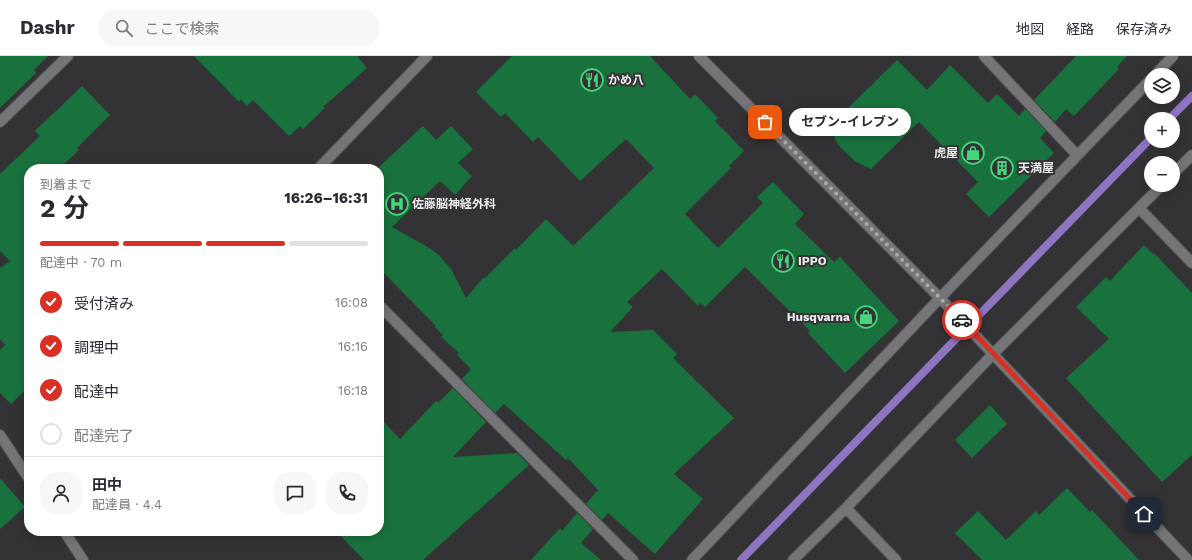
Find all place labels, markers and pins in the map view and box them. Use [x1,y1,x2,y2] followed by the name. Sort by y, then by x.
[579,67,605,93] restaurant icon: かめ八
[608,73,644,87] place label: かめ八
[748,105,782,139] pin
[789,108,911,136] callout: セブン-イレブン
[960,140,986,166] shop icon: 虎屋
[934,146,958,160] place label: 虎屋
[989,155,1015,181] building icon: 天満屋
[1018,161,1054,175] place label: 天満屋
[384,191,410,217] hospital icon: 佐藤脳神経外科
[412,197,496,211] place label: 佐藤脳神経外科
[770,248,796,274] restaurant icon: IPPO
[798,254,827,268] place label: IPPO
[853,304,879,330] shop icon: Husqvarna
[787,310,850,324] place label: Husqvarna
[1127,497,1161,531] pin

